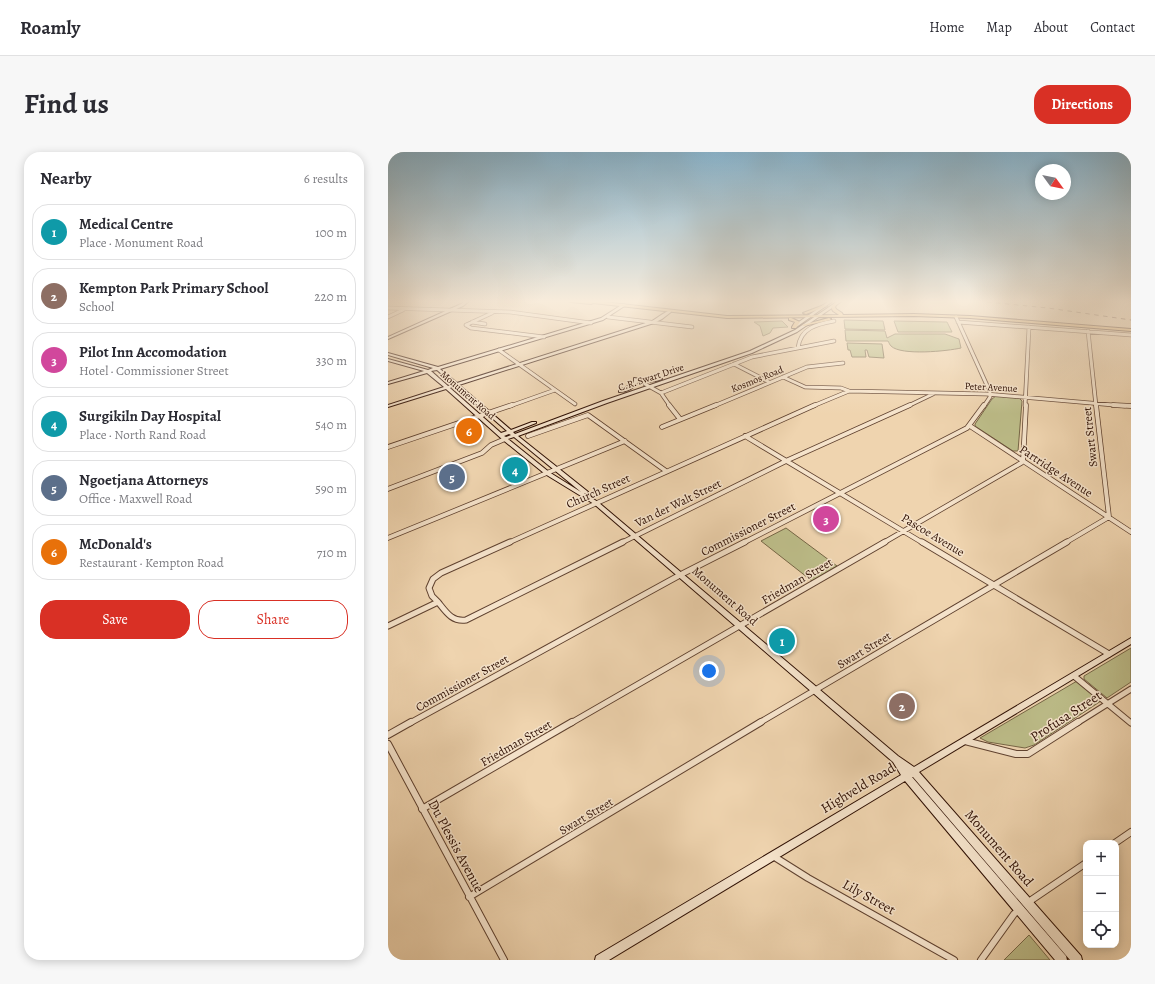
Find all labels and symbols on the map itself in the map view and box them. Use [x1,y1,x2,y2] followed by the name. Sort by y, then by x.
[1035,164,1071,200] north arrow
[616,360,686,394] street label: C.R. Swart Drive
[729,362,786,395] street label: Kosmos Road
[438,368,499,423] street label: Monument Road
[964,379,1018,395] street label: Peter Avenue
[1079,406,1101,468] street label: Swart Street
[456,416,482,446] pin: 6
[1016,441,1096,501] street label: Partridge Avenue
[502,455,528,485] pin: 4
[439,462,465,492] pin: 5
[564,470,632,512] street label: Church Street
[631,475,724,531] street label: Van der Walt Street
[698,498,798,560] street label: Commissioner Street
[813,504,839,534] pin: 3
[898,510,968,560] street label: Pascoe Avenue
[758,554,836,608] street label: Friedman Street
[689,563,762,629] street label: Monument Road
[769,626,795,656] pin: 1
[834,628,894,672] street label: Swart Street
[413,651,511,715] street label: Commissioner Street
[699,661,719,681] your location
[1027,686,1106,746] street label: Profusa Street
[889,691,915,721] pin: 2
[477,716,555,770] street label: Friedman Street
[817,758,899,818] street label: Highveld Road
[556,794,616,838] street label: Swart Street
[423,796,489,896] street label: Du Plessis Avenue
[960,806,1038,891] street label: Monument Road
[839,875,899,920] street label: Lily Street

